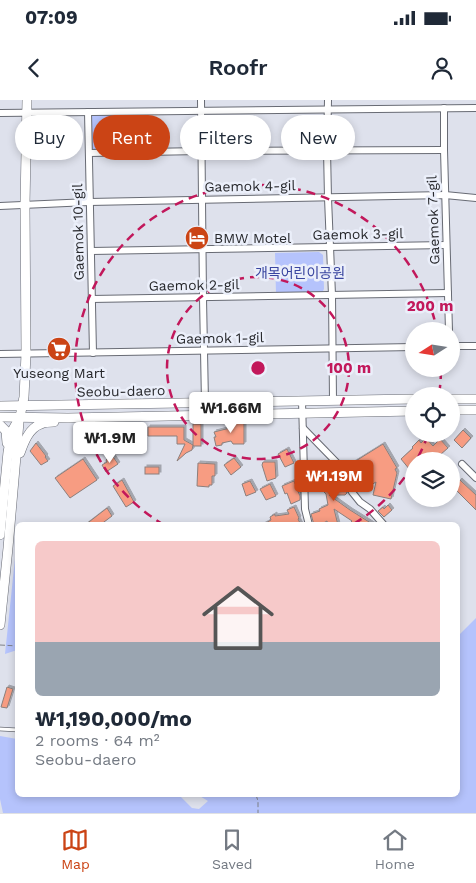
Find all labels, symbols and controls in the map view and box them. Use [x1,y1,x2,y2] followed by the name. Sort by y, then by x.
[25,6,78,29] text: 07:09
[20,54,48,82] icon: back
[428,54,456,82] icon: person
[208,55,268,80] text: Roofr
[15,115,83,160] chip: Buy
[93,115,170,160] chip: Rent
[180,115,271,160] chip: Filters
[281,115,355,160] chip: New
[423,174,443,265] street label: Gaemok 7-gil
[204,177,297,195] street label: Gaemok 4-gil
[69,183,87,281] street label: Gaemok 10-gil
[184,225,210,251] hotel icon: BMW Motel
[312,225,404,243] street label: Gaemok 3-gil
[214,230,292,246] place label: BMW Motel
[255,265,345,281] park label: 개목어린이공원
[148,276,240,294] street label: Gaemok 2-gil
[407,297,453,315] text: 200 m
[405,322,460,378] north arrow
[405,322,460,507] map controls
[176,329,265,347] street label: Gaemok 1-gil
[46,336,72,362] supermarket icon: Yuseong Mart
[249,359,267,377] centre of rings
[327,359,371,377] text: 100 m
[13,365,105,381] place label: Yuseong Mart
[77,382,165,400] street label: Seobu-daero
[405,387,460,442] button: locate
[190,392,272,434] pin: ₩1.66M
[200,398,262,417] text: ₩1.66M
[75,422,145,464] pin: ₩1.9M
[84,428,136,447] text: ₩1.9M
[405,452,460,507] button: layers
[293,460,375,502] pin: ₩1.19M
[305,466,363,485] text: ₩1.19M
[193,573,283,663] icon: home
[35,706,192,731] text: ₩1,190,000/mo
[35,731,160,750] text: 2 rooms · 64 m²
[35,750,136,769] text: Seobu-daero
[61,826,90,872] tab: Map
[212,826,253,872] tab: Saved
[375,826,415,872] tab: Home

